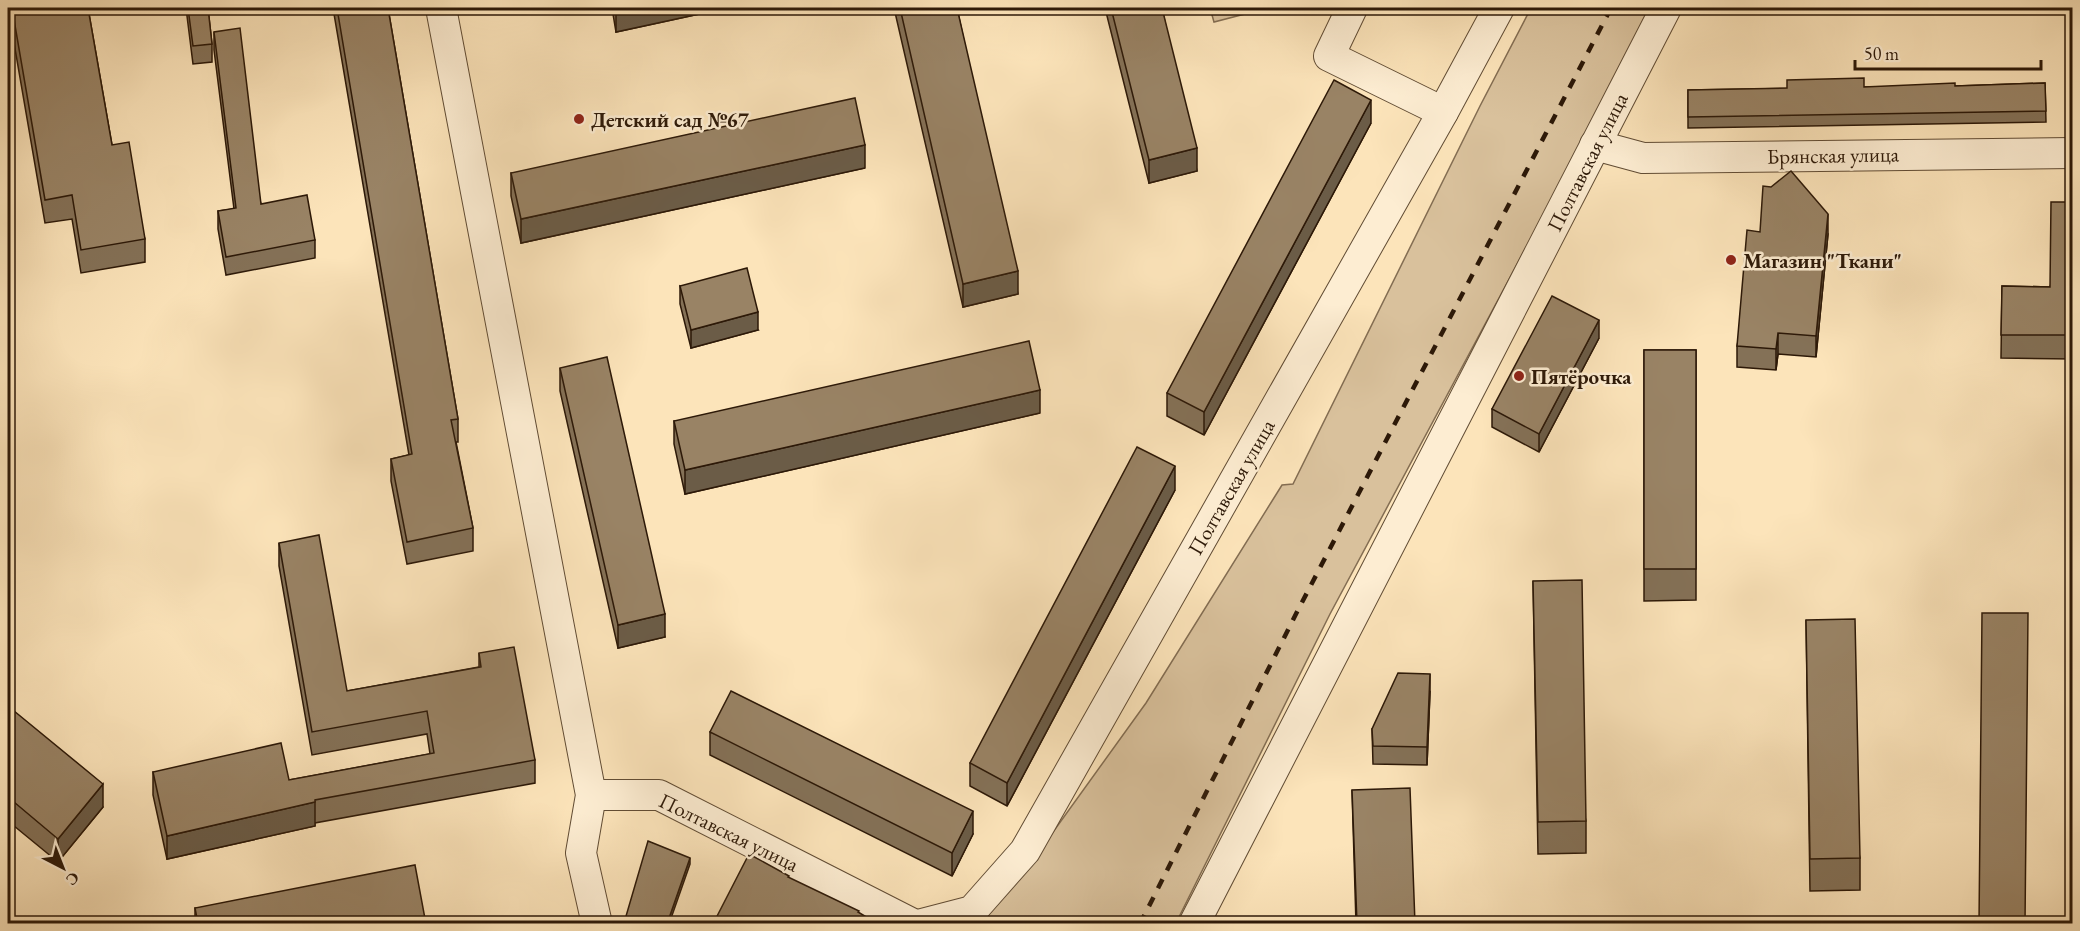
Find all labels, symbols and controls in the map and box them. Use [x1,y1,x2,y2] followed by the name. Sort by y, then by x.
[1855,33,2041,71] scale bar
[1864,42,1899,65] text: 50 m
[1540,88,1634,236] street label: Полтавская улица
[591,106,750,133] place label: Детский сад №67
[572,112,586,126] marker: Детский сад №67
[1767,140,1900,170] street label: Брянская улица
[1743,247,1902,274] place label: Магазин "Ткани"
[1724,253,1738,267] marker: Магазин "Ткани"
[1531,363,1632,390] place label: Пятёрочка
[1512,369,1526,383] marker: Пятёрочка
[1181,414,1281,560] street label: Полтавская улица
[655,787,804,878] street label: Полтавская улица
[33,838,93,898] north arrow
[61,867,84,890] text: С

